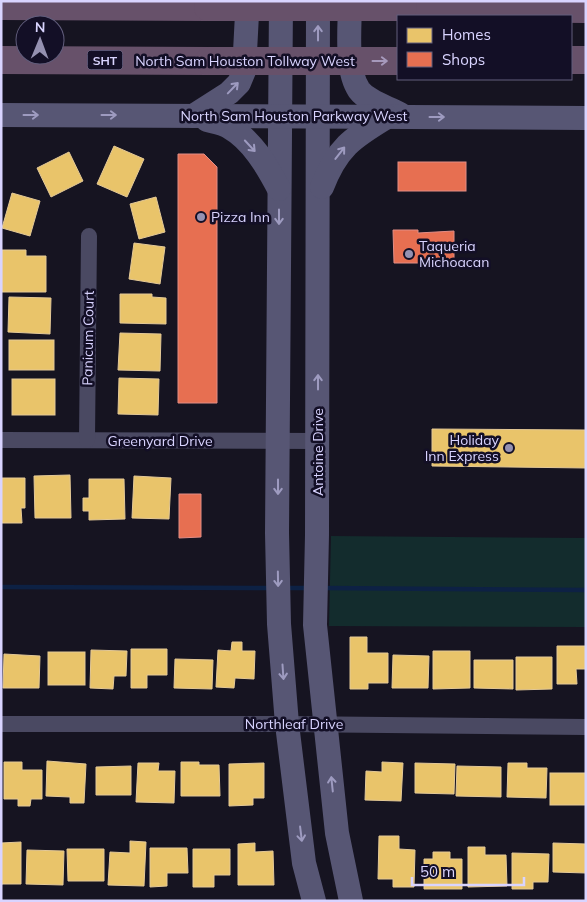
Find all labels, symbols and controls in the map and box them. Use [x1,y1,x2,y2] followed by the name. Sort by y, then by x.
[15,15,65,65] north arrow
[397,15,572,80] legend
[35,18,46,36] text: N
[313,25,323,41] one-way arrow
[442,25,491,44] text: Homes
[88,50,122,70] road number: SHT
[442,50,485,69] text: Shops
[135,52,355,70] street label: North Sam Houston Tollway West
[372,56,388,66] one-way arrow
[227,82,239,95] one-way arrow
[181,107,408,125] street label: North Sam Houston Parkway West
[22,110,38,120] one-way arrow
[100,110,116,120] one-way arrow
[428,112,445,122] one-way arrow
[244,139,256,152] one-way arrow
[334,146,345,159] one-way arrow
[211,208,270,226] place label: Pizza Inn
[275,209,284,225] one-way arrow
[195,211,207,223] marker: Pizza Inn
[419,237,489,271] place label: Taqueria Michoacan
[403,248,415,260] marker: Taqueria Michoacan
[78,290,98,386] street label: Panicum Court
[313,374,323,390] one-way arrow
[309,408,327,496] street label: Antoine Drive
[425,431,500,465] place label: Holiday Inn Express
[107,432,213,450] street label: Greenyard Drive
[503,442,515,454] marker: Holiday Inn Express
[273,479,282,495] one-way arrow
[273,570,283,586] one-way arrow
[278,664,288,680] one-way arrow
[245,715,343,733] street label: Northleaf Drive
[327,776,337,792] one-way arrow
[296,825,306,841] one-way arrow
[412,854,524,886] scale bar
[420,862,455,881] text: 50 m

